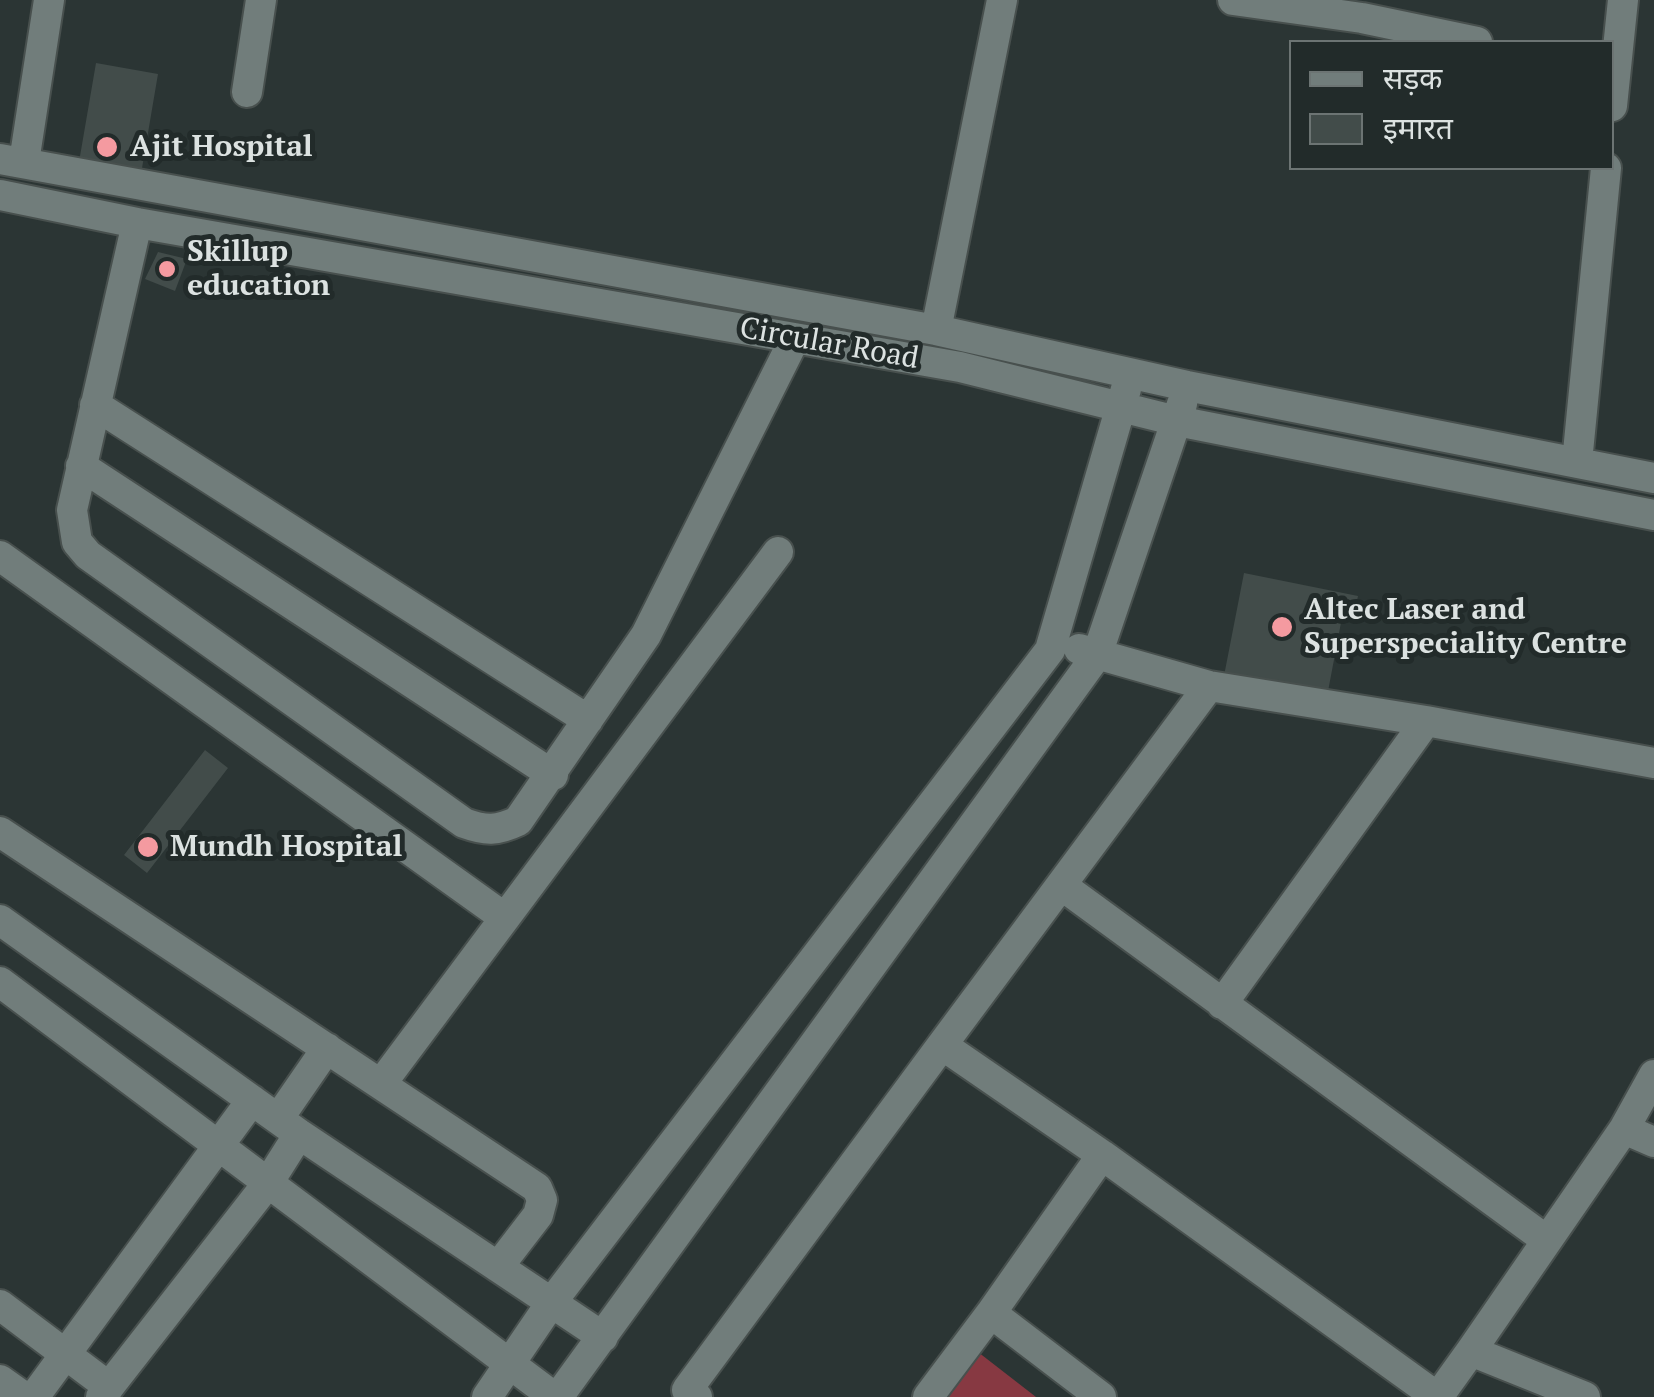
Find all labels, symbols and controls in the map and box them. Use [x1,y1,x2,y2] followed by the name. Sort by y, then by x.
[1289,40,1614,170] legend
[1383,58,1442,98] text: सड़क
[1383,108,1453,148] text: इमारत
[130,129,313,165] place label: Ajit Hospital
[94,134,120,160] marker: Ajit Hospital
[187,234,330,304] place label: Skillup education
[156,258,178,280] marker: Skillup education
[737,311,921,377] street label: Circular Road
[1304,592,1627,662] place label: Altec Laser and Superspeciality Centre
[1269,614,1295,640] marker: Altec Laser and Superspeciality Centre
[170,829,402,865] place label: Mundh Hospital
[135,834,161,860] marker: Mundh Hospital

